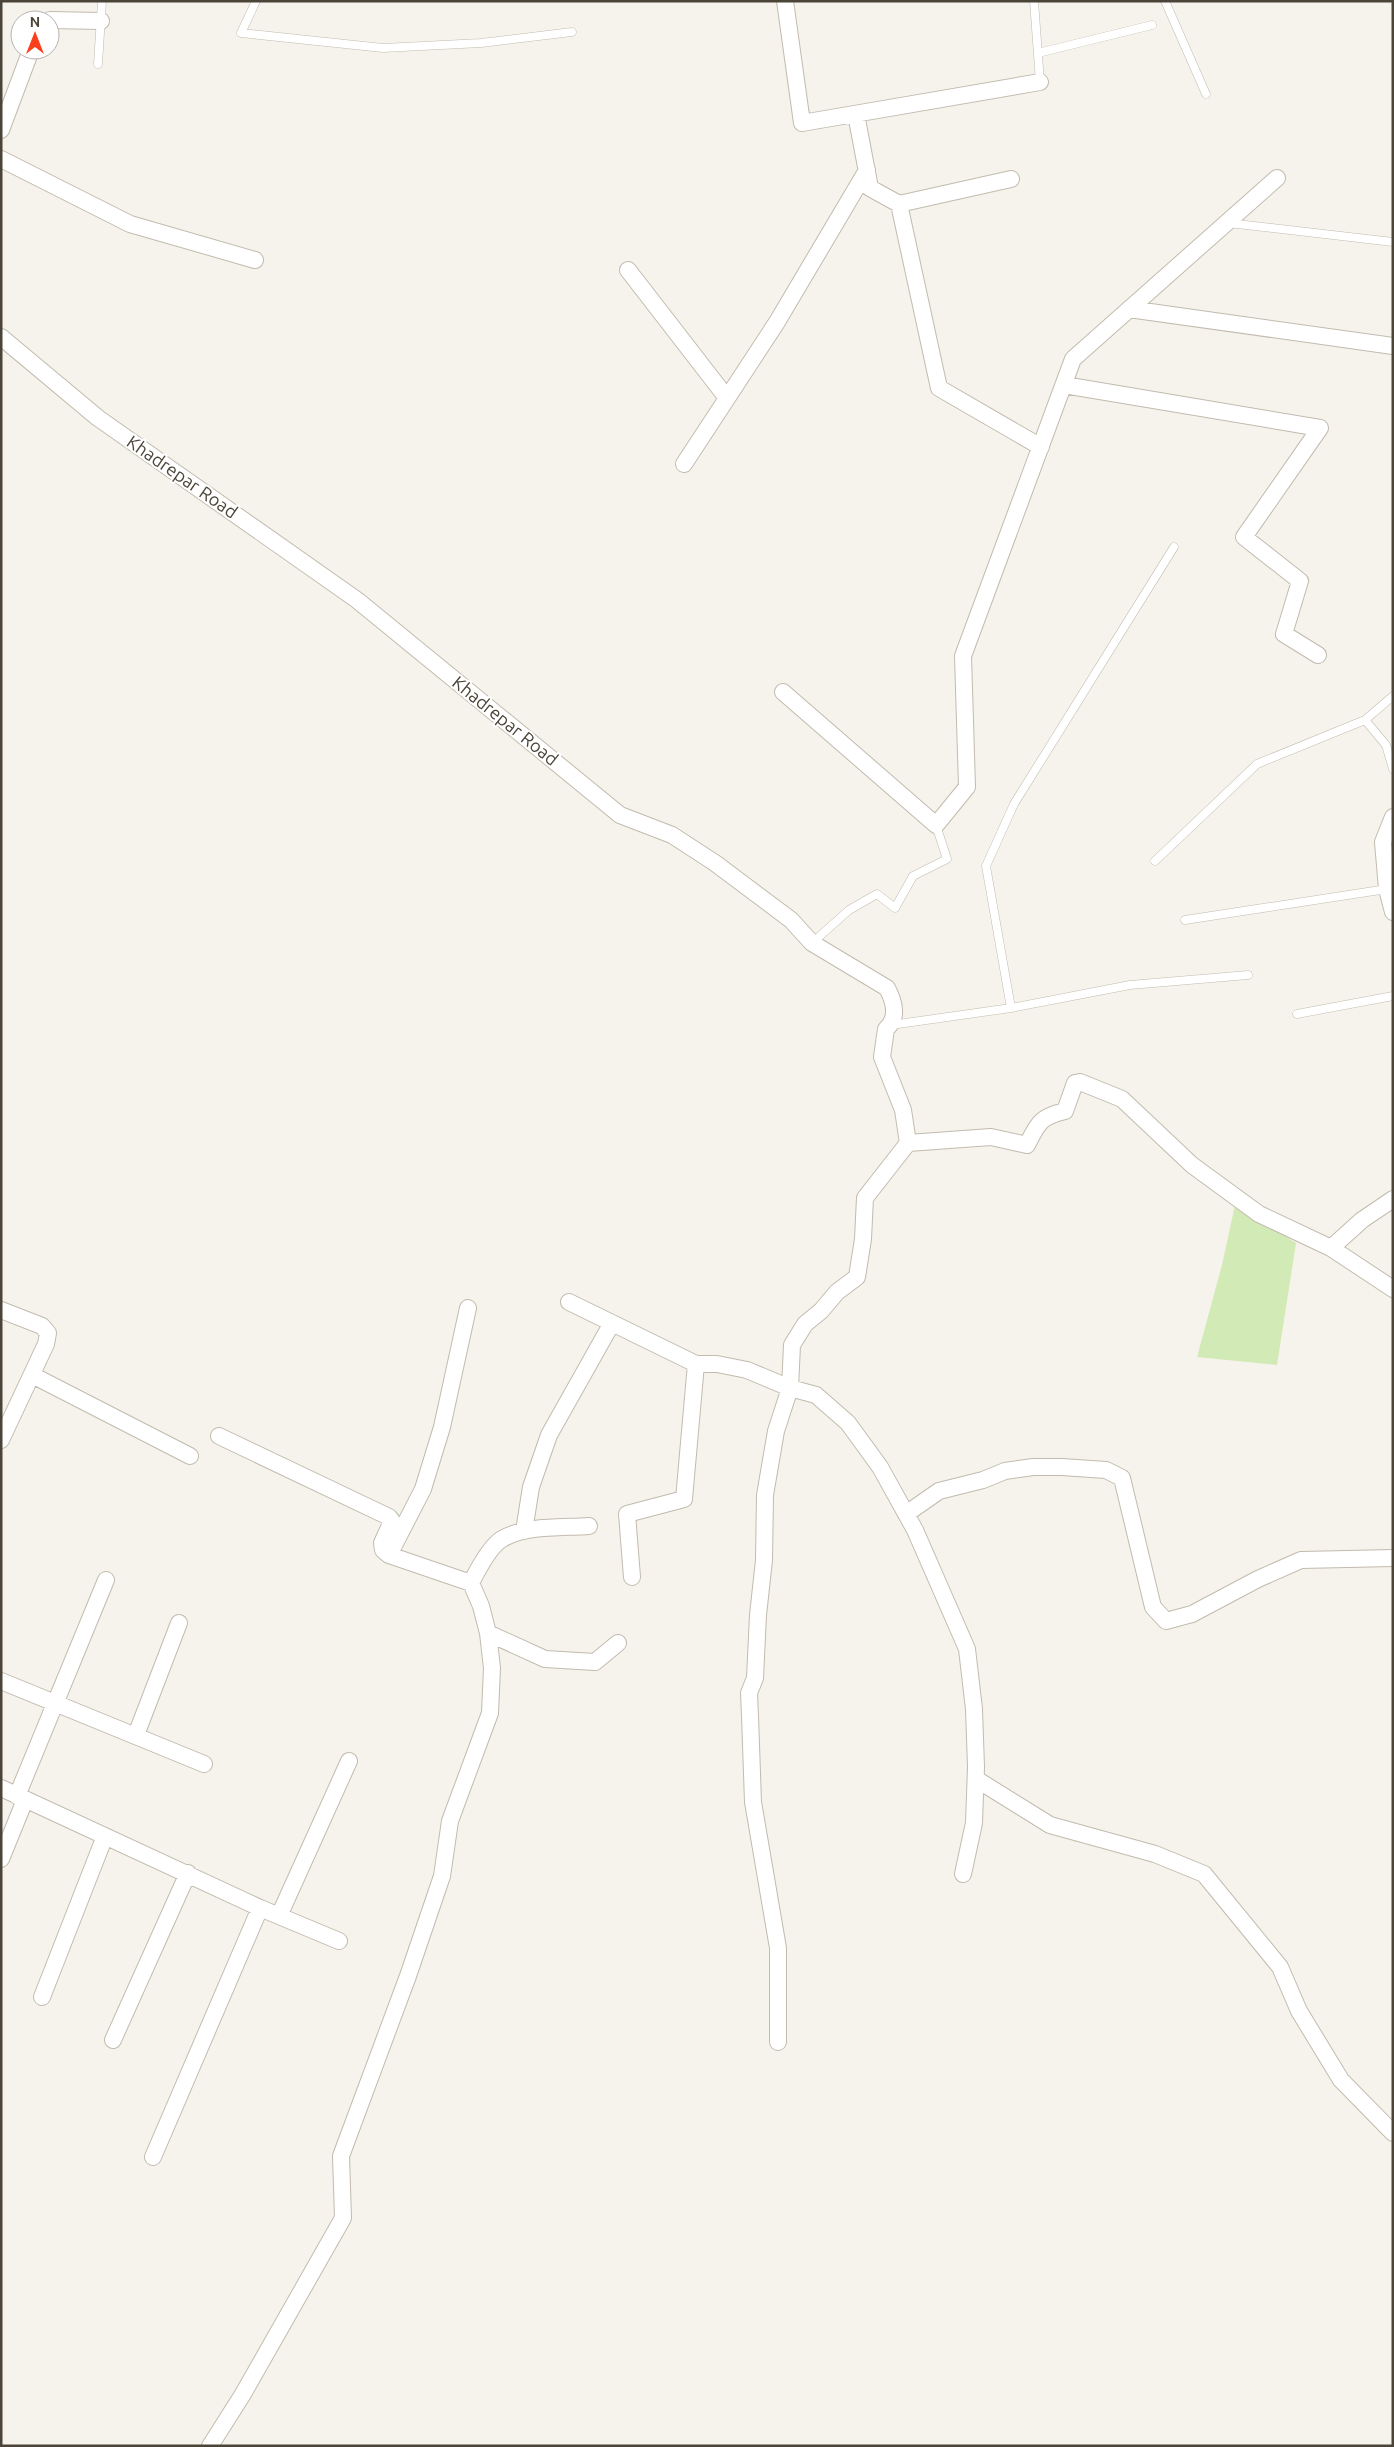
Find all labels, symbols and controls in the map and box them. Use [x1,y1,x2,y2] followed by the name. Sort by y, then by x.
[10,10,60,60] north arrow
[30,14,40,30] text: N
[124,431,242,522] street label: Khadrepar Road
[449,672,562,769] street label: Khadrepar Road

